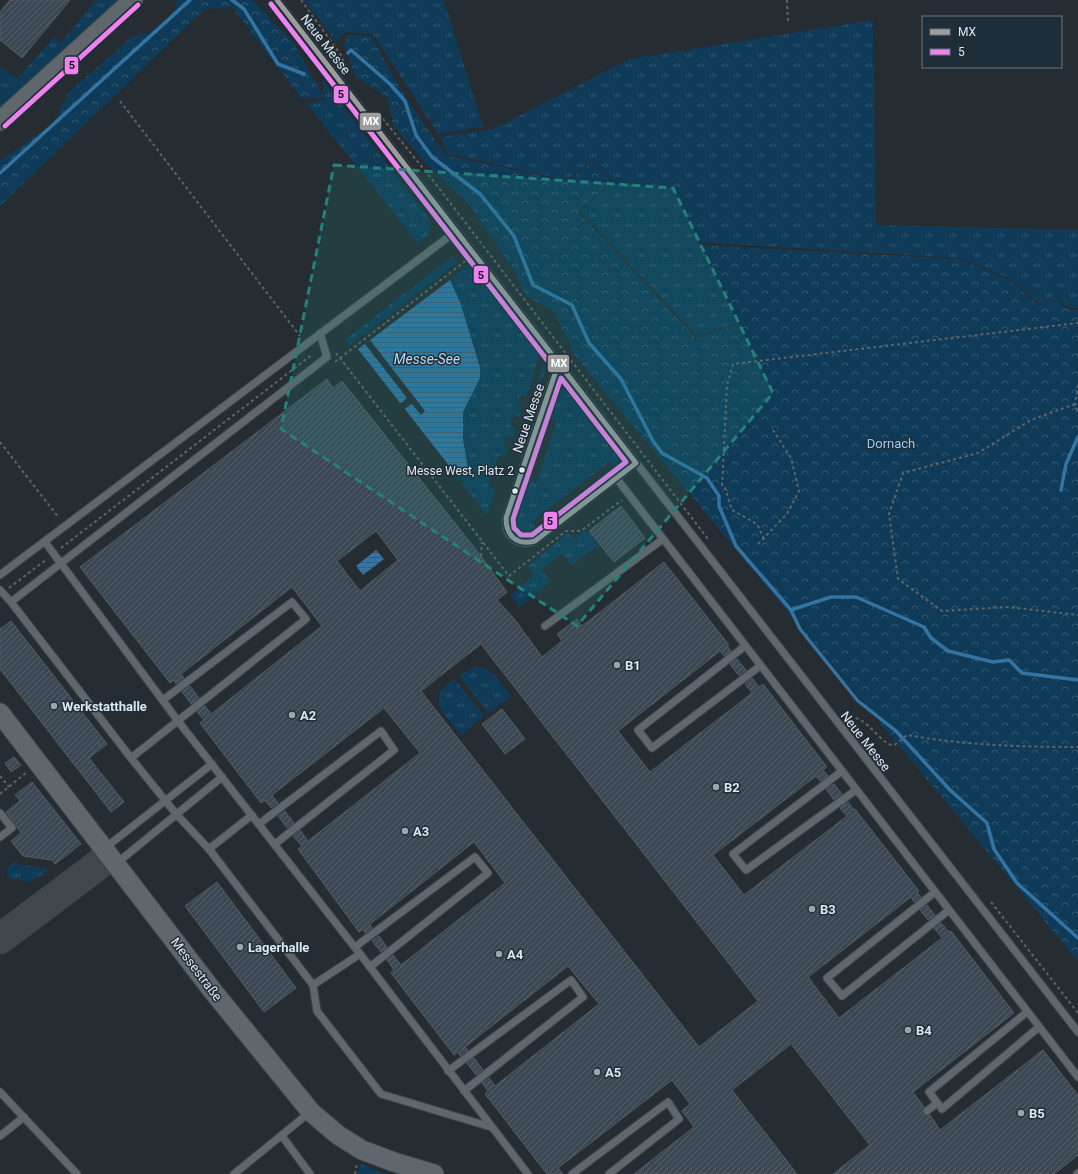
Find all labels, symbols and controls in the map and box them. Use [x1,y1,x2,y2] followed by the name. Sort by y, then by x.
[298,11,354,77] street label: Neue Messe
[922,16,1062,68] legend
[958,25,977,39] text: MX
[958,45,965,59] text: 5
[64,56,79,75] line badge: 5
[69,59,75,72] text: 5
[333,85,349,104] line badge: 5
[338,88,344,101] text: 5
[359,112,382,131] line badge: MX
[363,115,379,128] text: MX
[473,265,489,284] line badge: 5
[478,269,484,282] text: 5
[394,351,460,367] water label: Messe-See
[547,354,570,373] line badge: MX
[551,357,567,370] text: MX
[510,382,547,455] street label: Neue Messe
[867,436,915,451] park label: Dornach
[407,464,514,478] place label: Messe West, Platz 2
[517,465,527,475] marker: Messe West, Platz 2
[510,486,520,496] unlabelled marker
[543,511,558,530] line badge: 5
[547,515,553,528] text: 5
[625,658,641,673] place label: B1
[612,660,622,670] marker: B1
[62,699,147,714] place label: Werkstatthalle
[49,701,59,711] marker: Werkstatthalle
[300,708,316,723] place label: A2
[838,708,894,774] street label: Neue Messe
[287,710,297,720] marker: A2
[724,780,740,795] place label: B2
[711,782,721,792] marker: B2
[413,824,429,839] place label: A3
[400,826,410,836] marker: A3
[820,902,836,917] place label: B3
[807,904,817,914] marker: B3
[168,935,225,1004] street label: Messestraße
[248,940,309,955] place label: Lagerhalle
[235,942,245,952] marker: Lagerhalle
[507,947,524,962] place label: A4
[494,949,504,959] marker: A4
[916,1023,932,1038] place label: B4
[903,1025,913,1035] marker: B4
[605,1065,621,1080] place label: A5
[592,1067,602,1077] marker: A5
[1029,1106,1045,1121] place label: B5
[1016,1108,1026,1118] marker: B5

